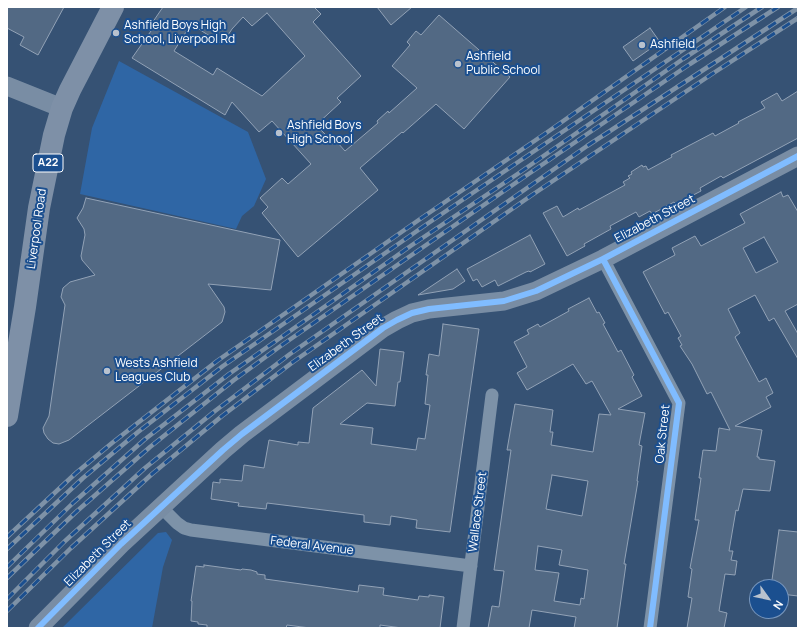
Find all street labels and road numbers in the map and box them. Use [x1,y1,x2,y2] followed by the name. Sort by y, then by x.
[33,154,63,172] road number: A22
[24,188,50,270] street label: Liverpool Road
[612,192,698,246] street label: Elizabeth Street
[306,311,386,375] street label: Elizabeth Street
[653,404,673,464] street label: Oak Street
[466,471,490,553] street label: Wallace Street
[62,517,134,589] street label: Elizabeth Street
[269,534,355,558] street label: Federal Avenue

